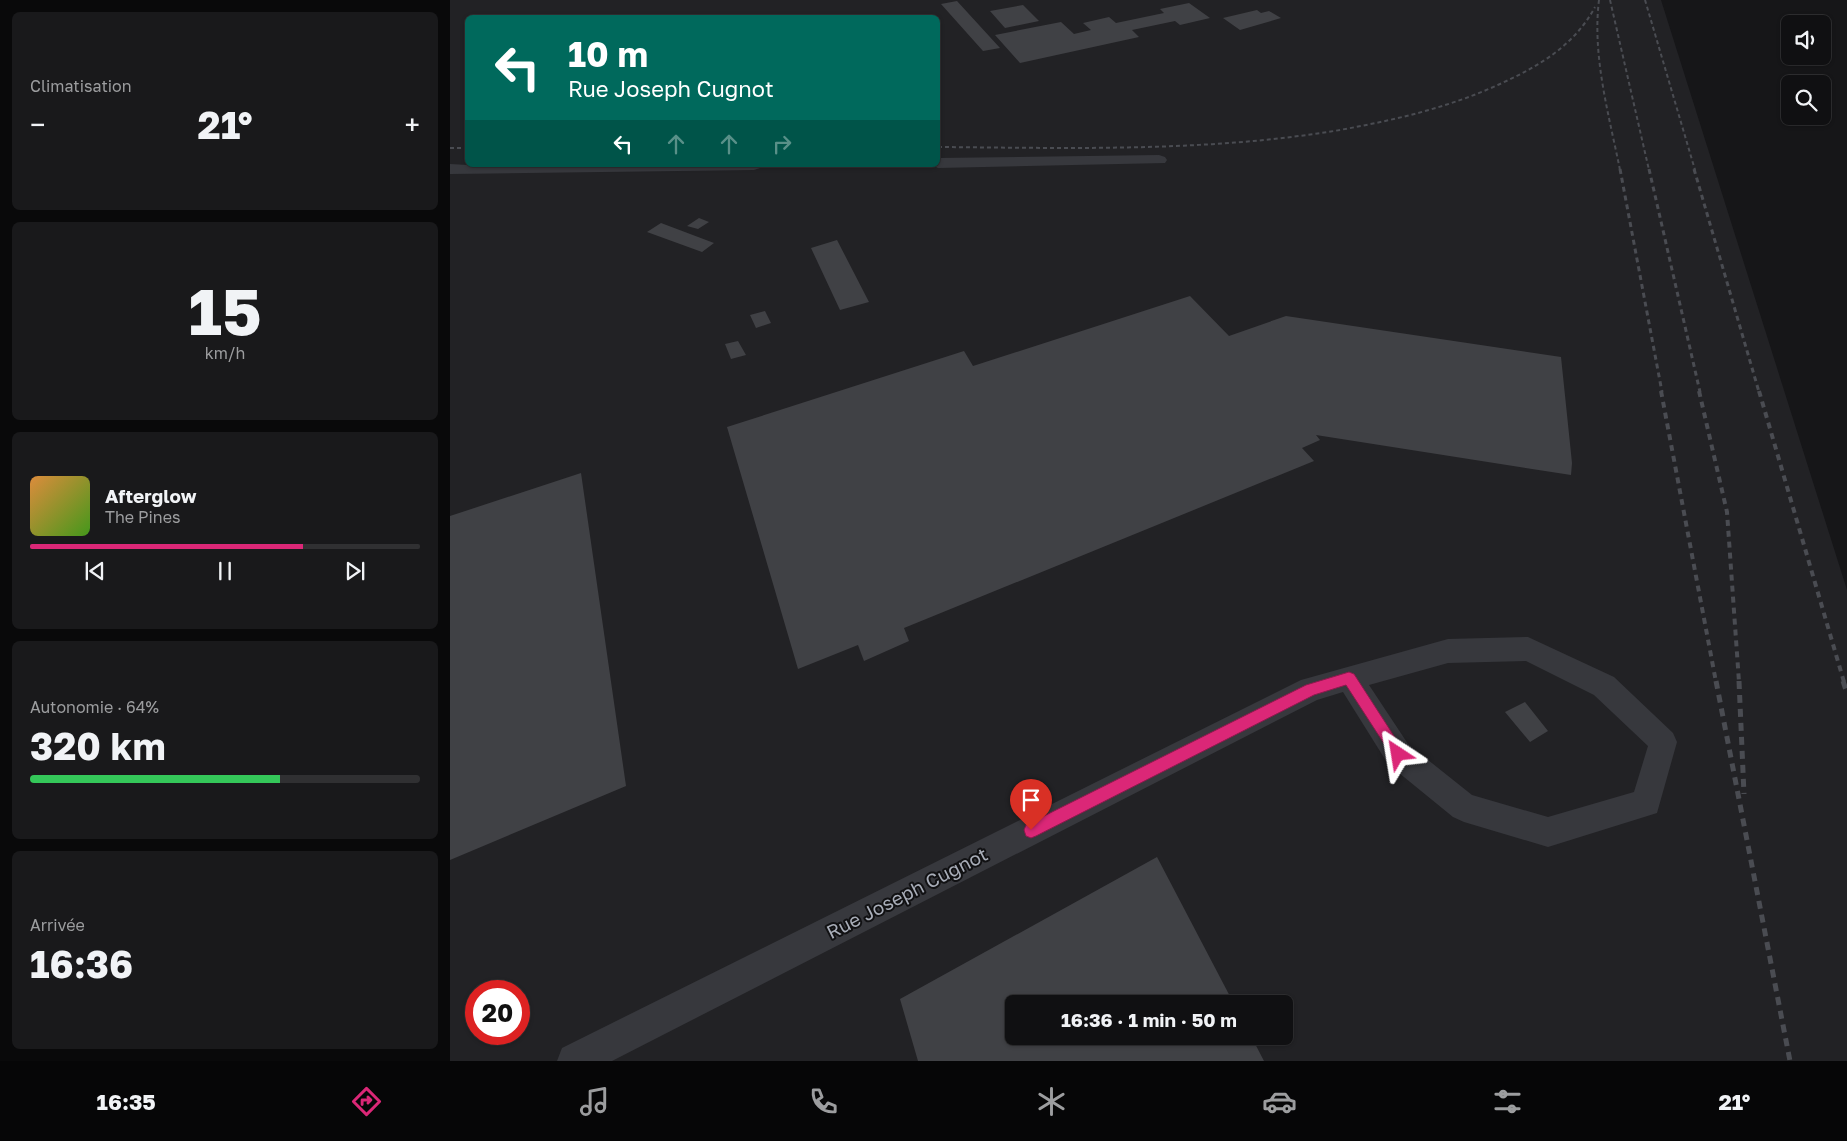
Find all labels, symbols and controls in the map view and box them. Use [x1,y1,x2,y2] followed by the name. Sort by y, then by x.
[1781,15,1831,125] map controls
[1781,15,1831,65] button: sound
[568,33,648,75] text: 10 m
[485,35,550,100] icon: left
[568,75,774,102] text: Rue Joseph Cugnot
[1781,75,1831,125] button: search
[30,76,132,96] text: Climatisation
[198,102,253,147] text: 21°
[30,108,45,141] text: −
[405,108,420,141] text: +
[609,130,637,158] icon: left
[662,130,690,158] icon: ahead
[715,130,743,158] icon: ahead
[768,130,796,158] icon: right
[188,271,262,349] text: 15
[205,343,245,363] text: km/h
[105,484,196,507] text: Afterglow
[105,507,180,527] text: The Pines
[81,557,109,585] icon: previous
[211,557,239,585] icon: pause
[341,557,369,585] icon: next
[30,697,159,717] text: Autonomie · 64%
[30,723,166,768] text: 320 km
[1371,727,1423,779] position arrow
[1010,779,1052,830] pin
[1017,786,1045,814] icon: arrive
[822,842,991,943] street label: Rue Joseph Cugnot
[30,915,85,935] text: Arrivée
[30,941,133,986] text: 16:36
[465,980,530,1045] speed limit sign: 20
[1061,1008,1237,1031] text: 16:36 · 1 min · 50 m
[349,1084,384,1119] icon: directions
[577,1084,612,1119] icon: music
[806,1084,841,1119] icon: phone
[1034,1084,1069,1119] icon: climate
[1262,1084,1297,1119] icon: car
[1490,1084,1525,1119] icon: filters
[97,1088,156,1115] text: 16:35
[1718,1088,1750,1115] text: 21°

